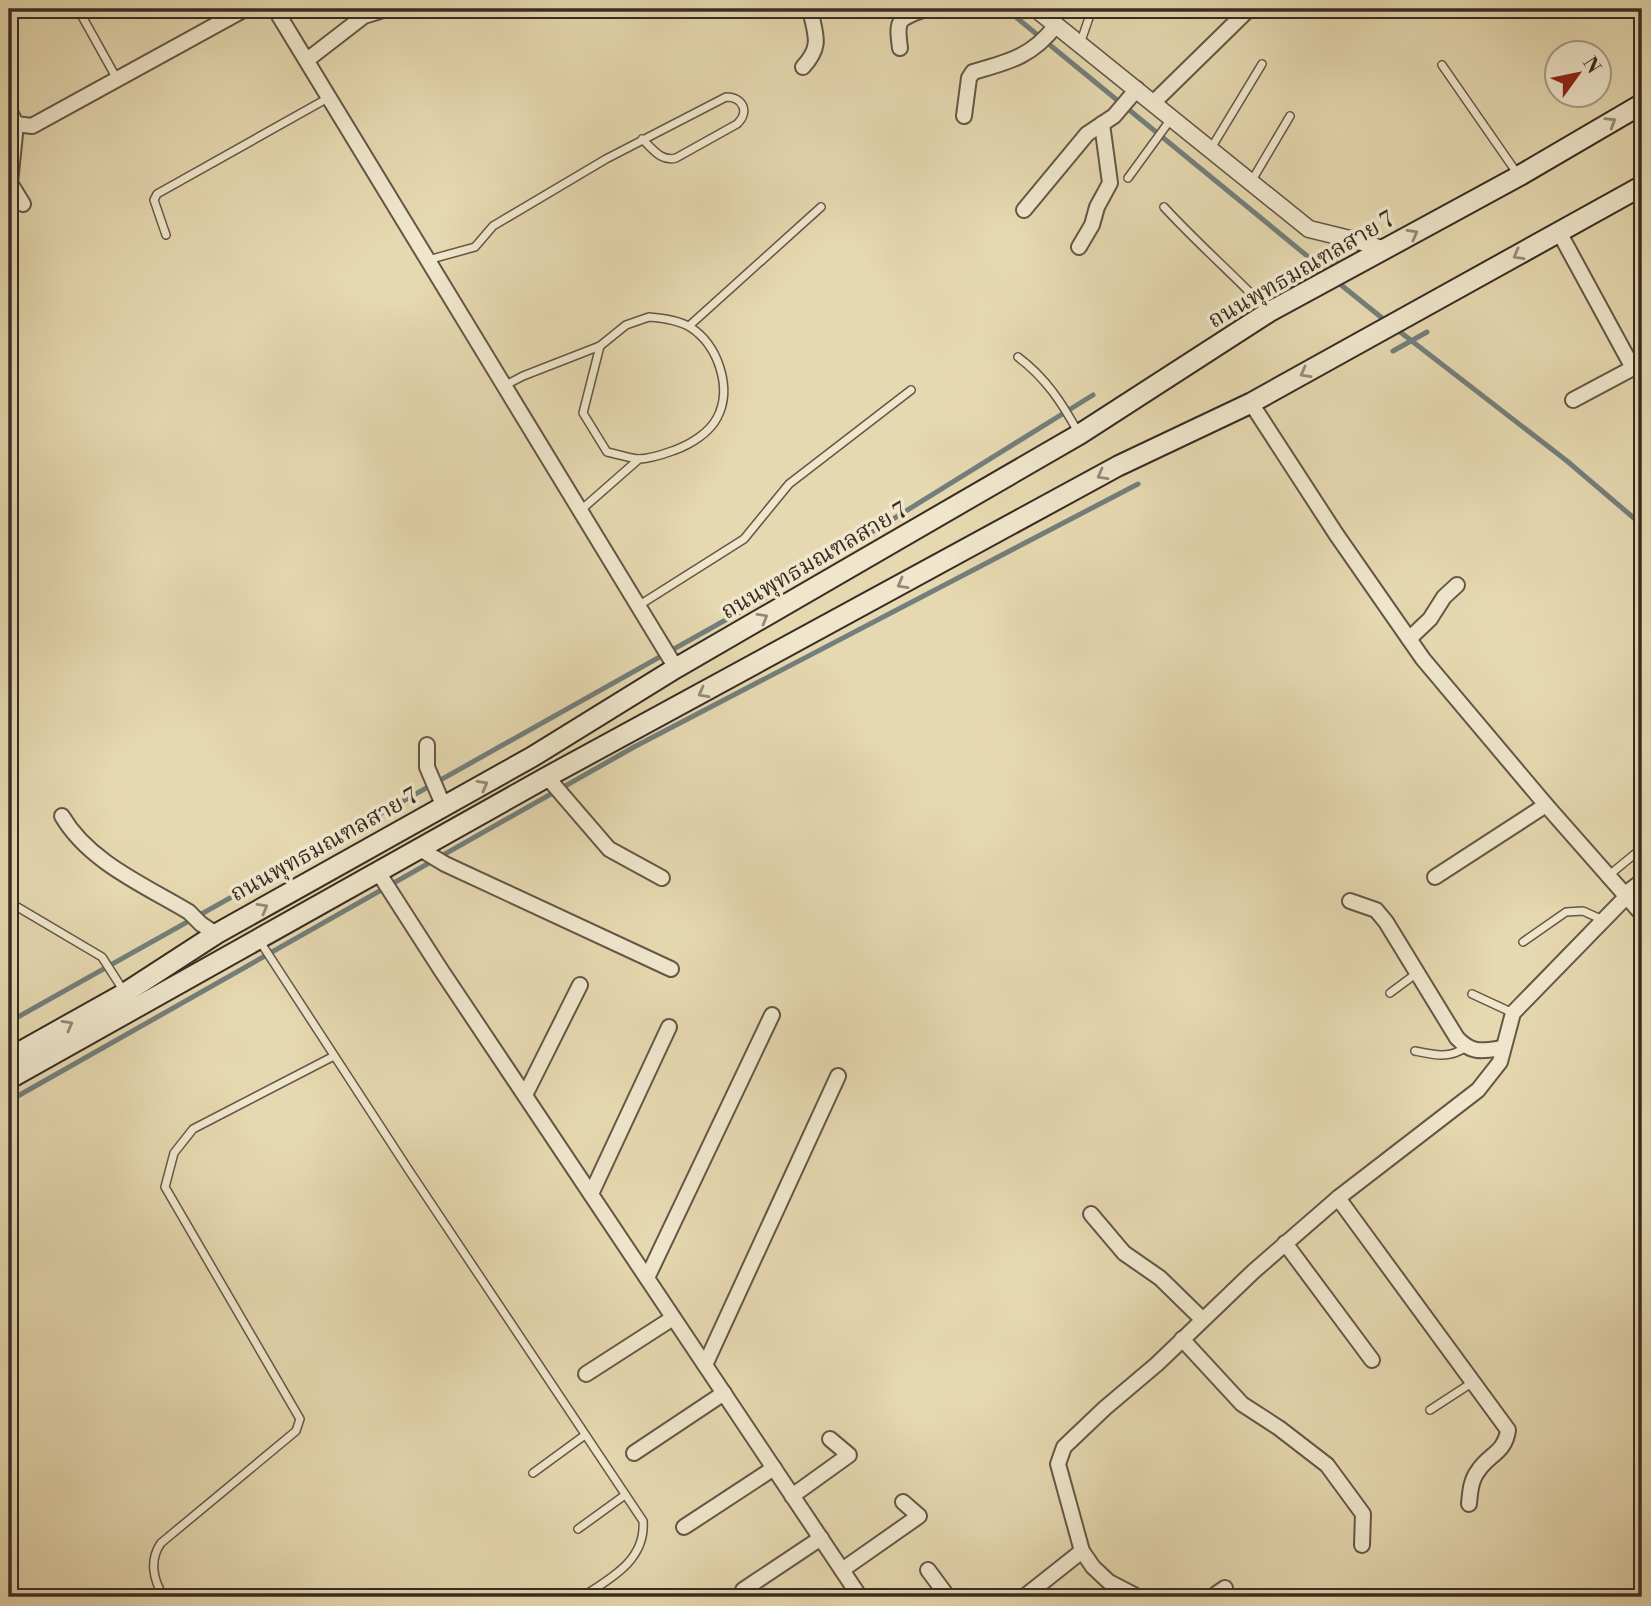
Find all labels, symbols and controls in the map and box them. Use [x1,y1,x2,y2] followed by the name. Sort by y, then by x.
[1542,38,1612,108] north arrow
[1577,52,1606,78] text: N
[1604,117,1616,130] one-way arrow
[1203,205,1399,335] street label: ถนนพุทธมณฑลสาย 7
[1406,229,1418,242] one-way arrow
[1513,247,1525,260] one-way arrow
[1300,365,1313,378] one-way arrow
[1097,467,1109,480] one-way arrow
[716,496,912,626] street label: ถนนพุทธมณฑลสาย 7
[897,576,910,589] one-way arrow
[755,613,768,626] one-way arrow
[697,685,710,698] one-way arrow
[476,780,488,793] one-way arrow
[225,782,423,908] street label: ถนนพุทธมณฑลสาย 7
[256,903,269,916] one-way arrow
[61,1020,74,1033] one-way arrow

